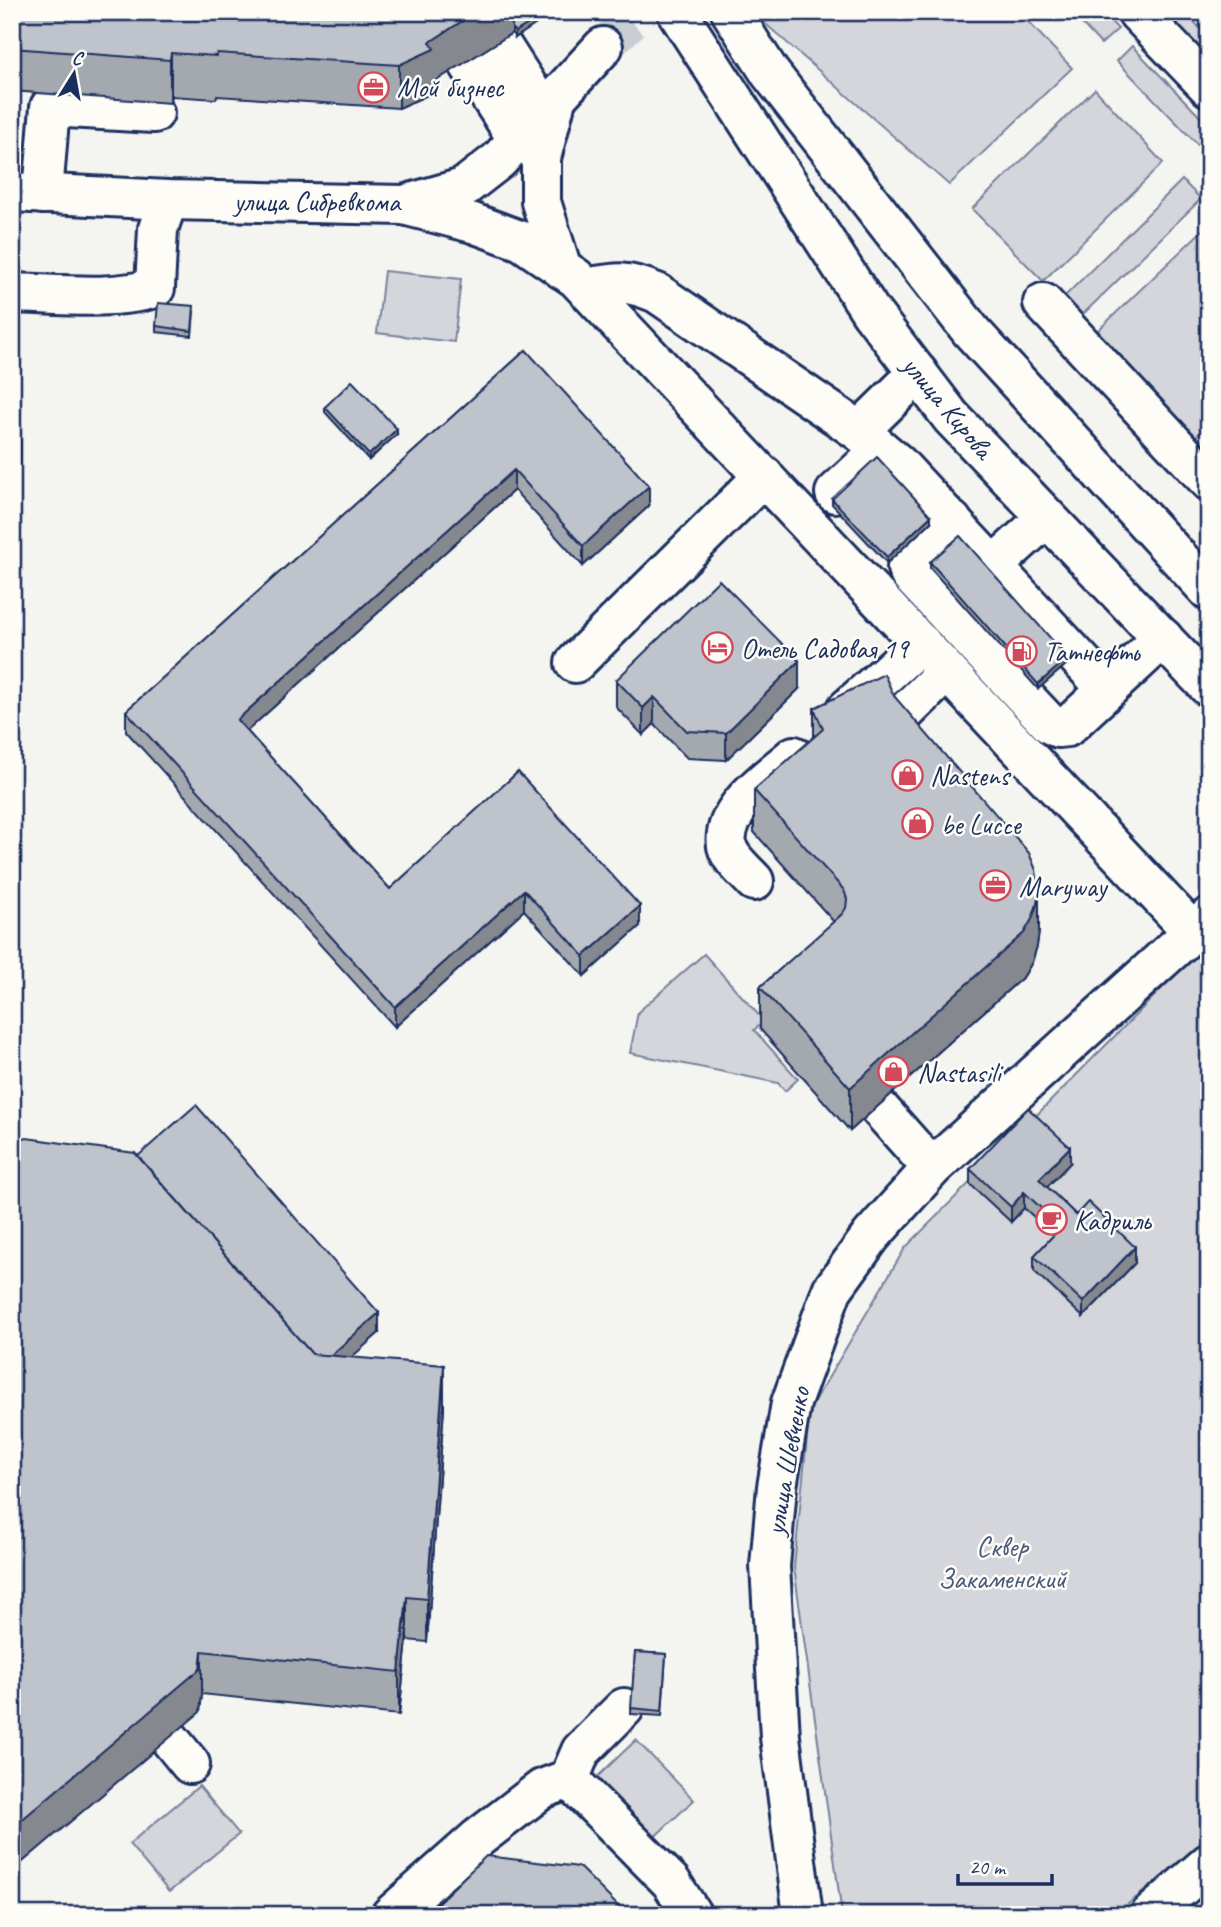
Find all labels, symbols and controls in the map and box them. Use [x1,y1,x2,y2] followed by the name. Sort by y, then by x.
[38,38,108,108] north arrow
[70,46,87,71] text: С
[357,70,391,104] office icon: Мой бизнес
[397,70,506,105] place label: Мой бизнес
[232,184,402,219] street label: улица Сибревкома
[894,347,1003,468] street label: улица Кирова
[701,631,735,665] hotel icon: Отель Садовая 19
[741,631,910,666] place label: Отель Садовая 19
[1004,634,1038,668] fuel station icon: Татнефть
[1044,634,1142,669] place label: Татнефть
[890,758,924,792] shop icon: Nastens
[930,758,1012,793] place label: Nastens
[901,807,935,841] shop icon: be Lucce
[941,807,1023,842] place label: be Lucce
[979,869,1013,903] office icon: Maryway
[1019,869,1109,904] place label: Maryway
[877,1055,911,1089] shop icon: Nastasili
[917,1055,1005,1090] place label: Nastasili
[1034,1203,1068,1237] cafe icon: Кадриль
[1074,1203,1153,1238] place label: Кадриль
[756,1382,818,1540] street label: улица Шевченко
[938,1529,1067,1596] park label: Сквер Закаменский
[958,1843,1053,1887] scale bar
[969,1854,1007,1880] text: 20 m

